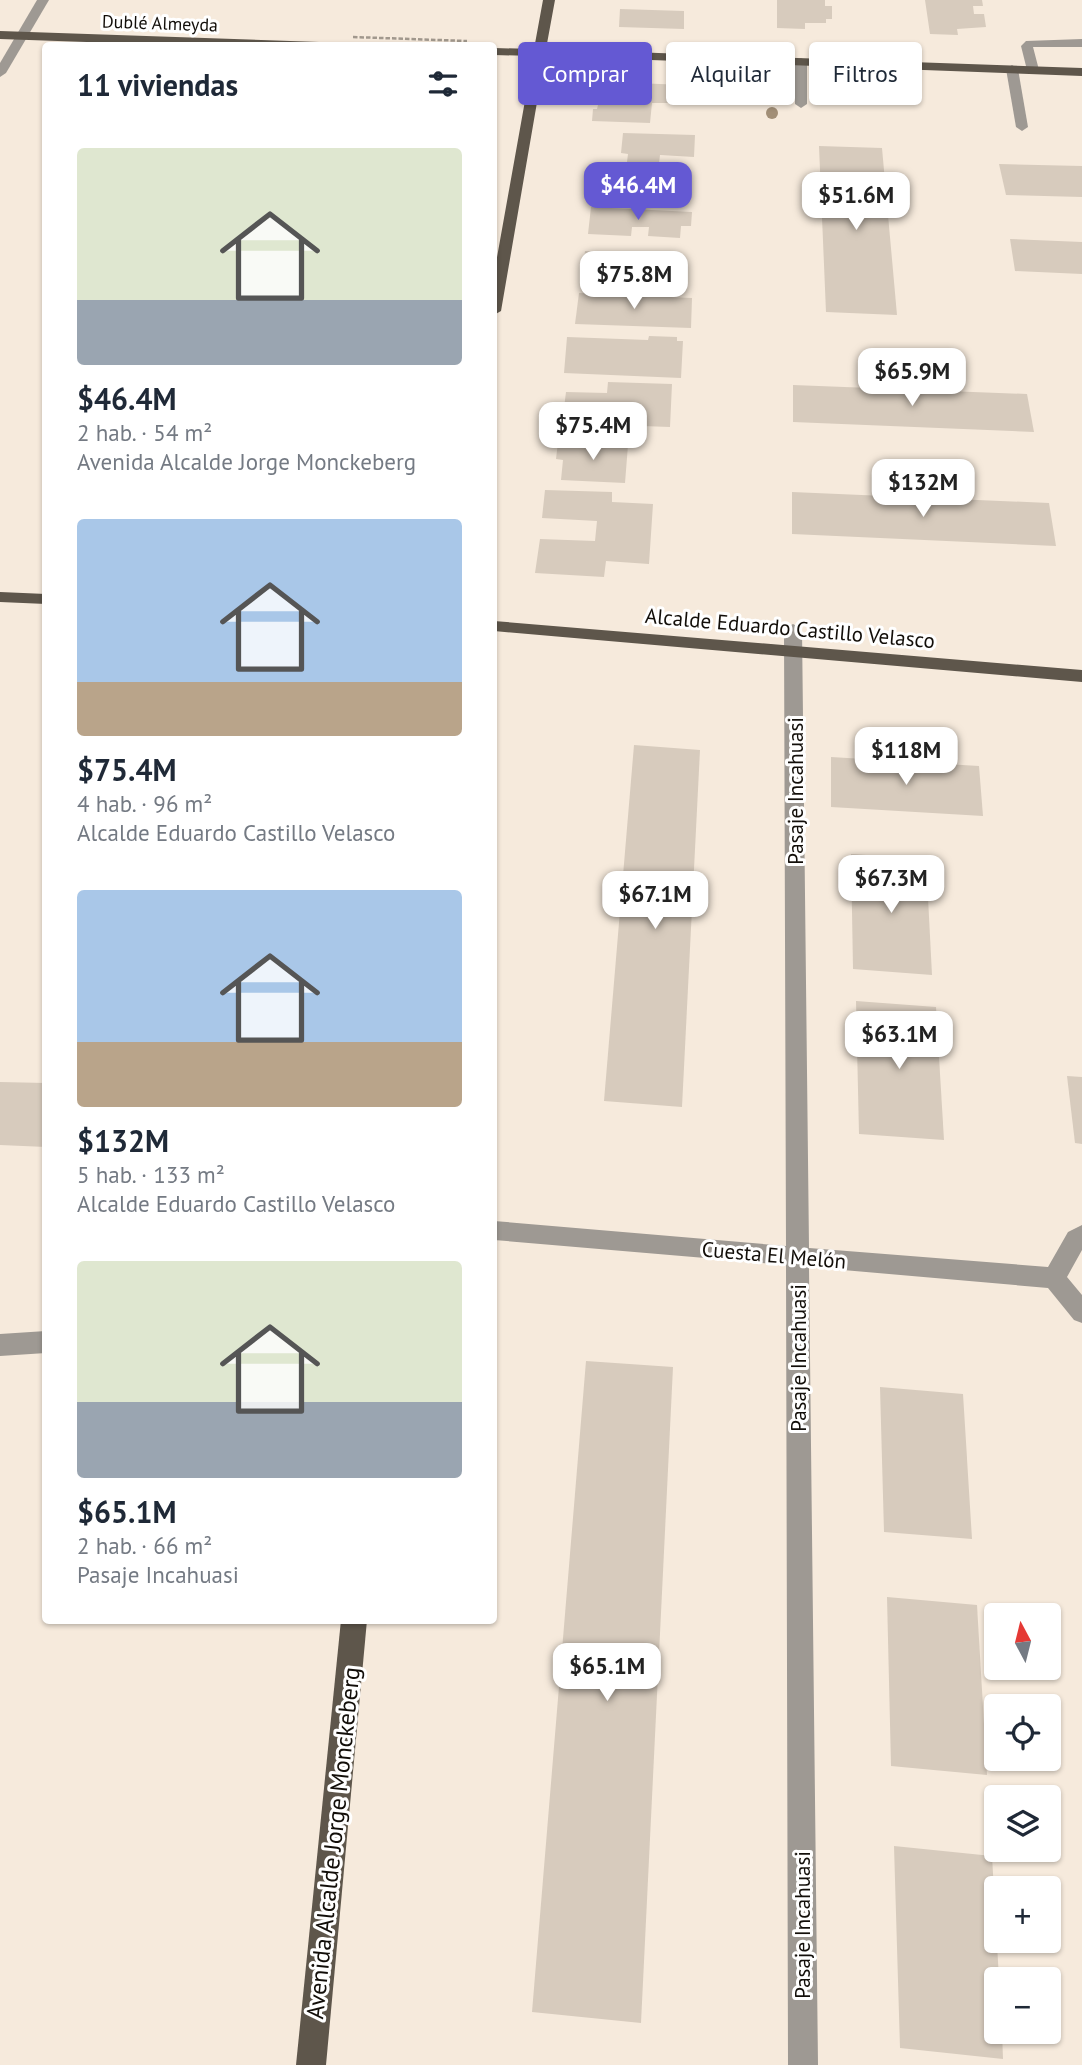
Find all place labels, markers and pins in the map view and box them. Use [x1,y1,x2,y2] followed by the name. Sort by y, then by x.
[581,162,695,222] pin: $46.4M
[799,173,913,232] pin: $51.6M
[577,252,691,311] pin: $75.8M
[855,348,969,408] pin: $65.9M
[536,402,650,462] pin: $75.4M
[874,460,972,519] pin: $132M
[857,728,955,787] pin: $118M
[834,856,948,915] pin: $67.3M
[598,872,712,931] pin: $67.1M
[842,1012,956,1071] pin: $63.1M
[550,1644,664,1703] pin: $65.1M

